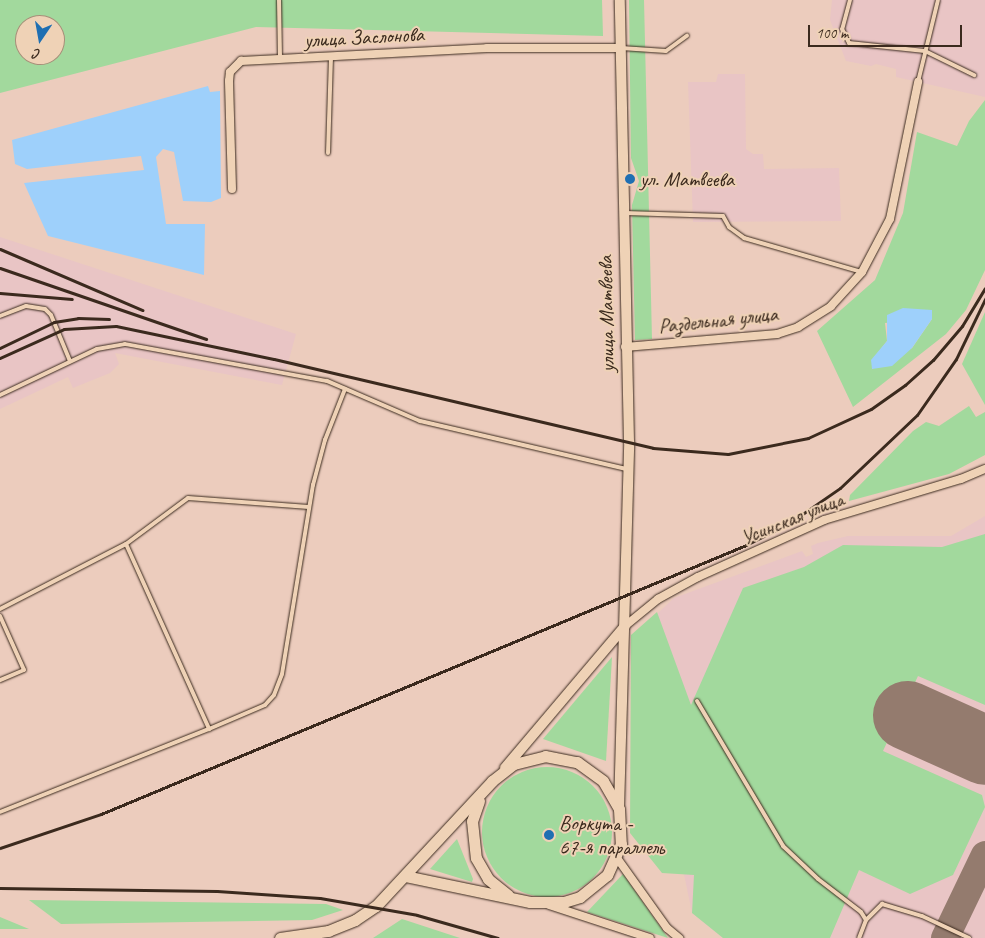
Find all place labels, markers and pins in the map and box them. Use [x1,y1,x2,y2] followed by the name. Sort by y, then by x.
[640,166,734,192] place label: ул. Матвеева
[624,173,636,185] marker: ул. Матвеева
[559,810,665,860] place label: Воркута - 67-я параллель
[543,829,555,841] marker: Воркута - 67-я параллель

